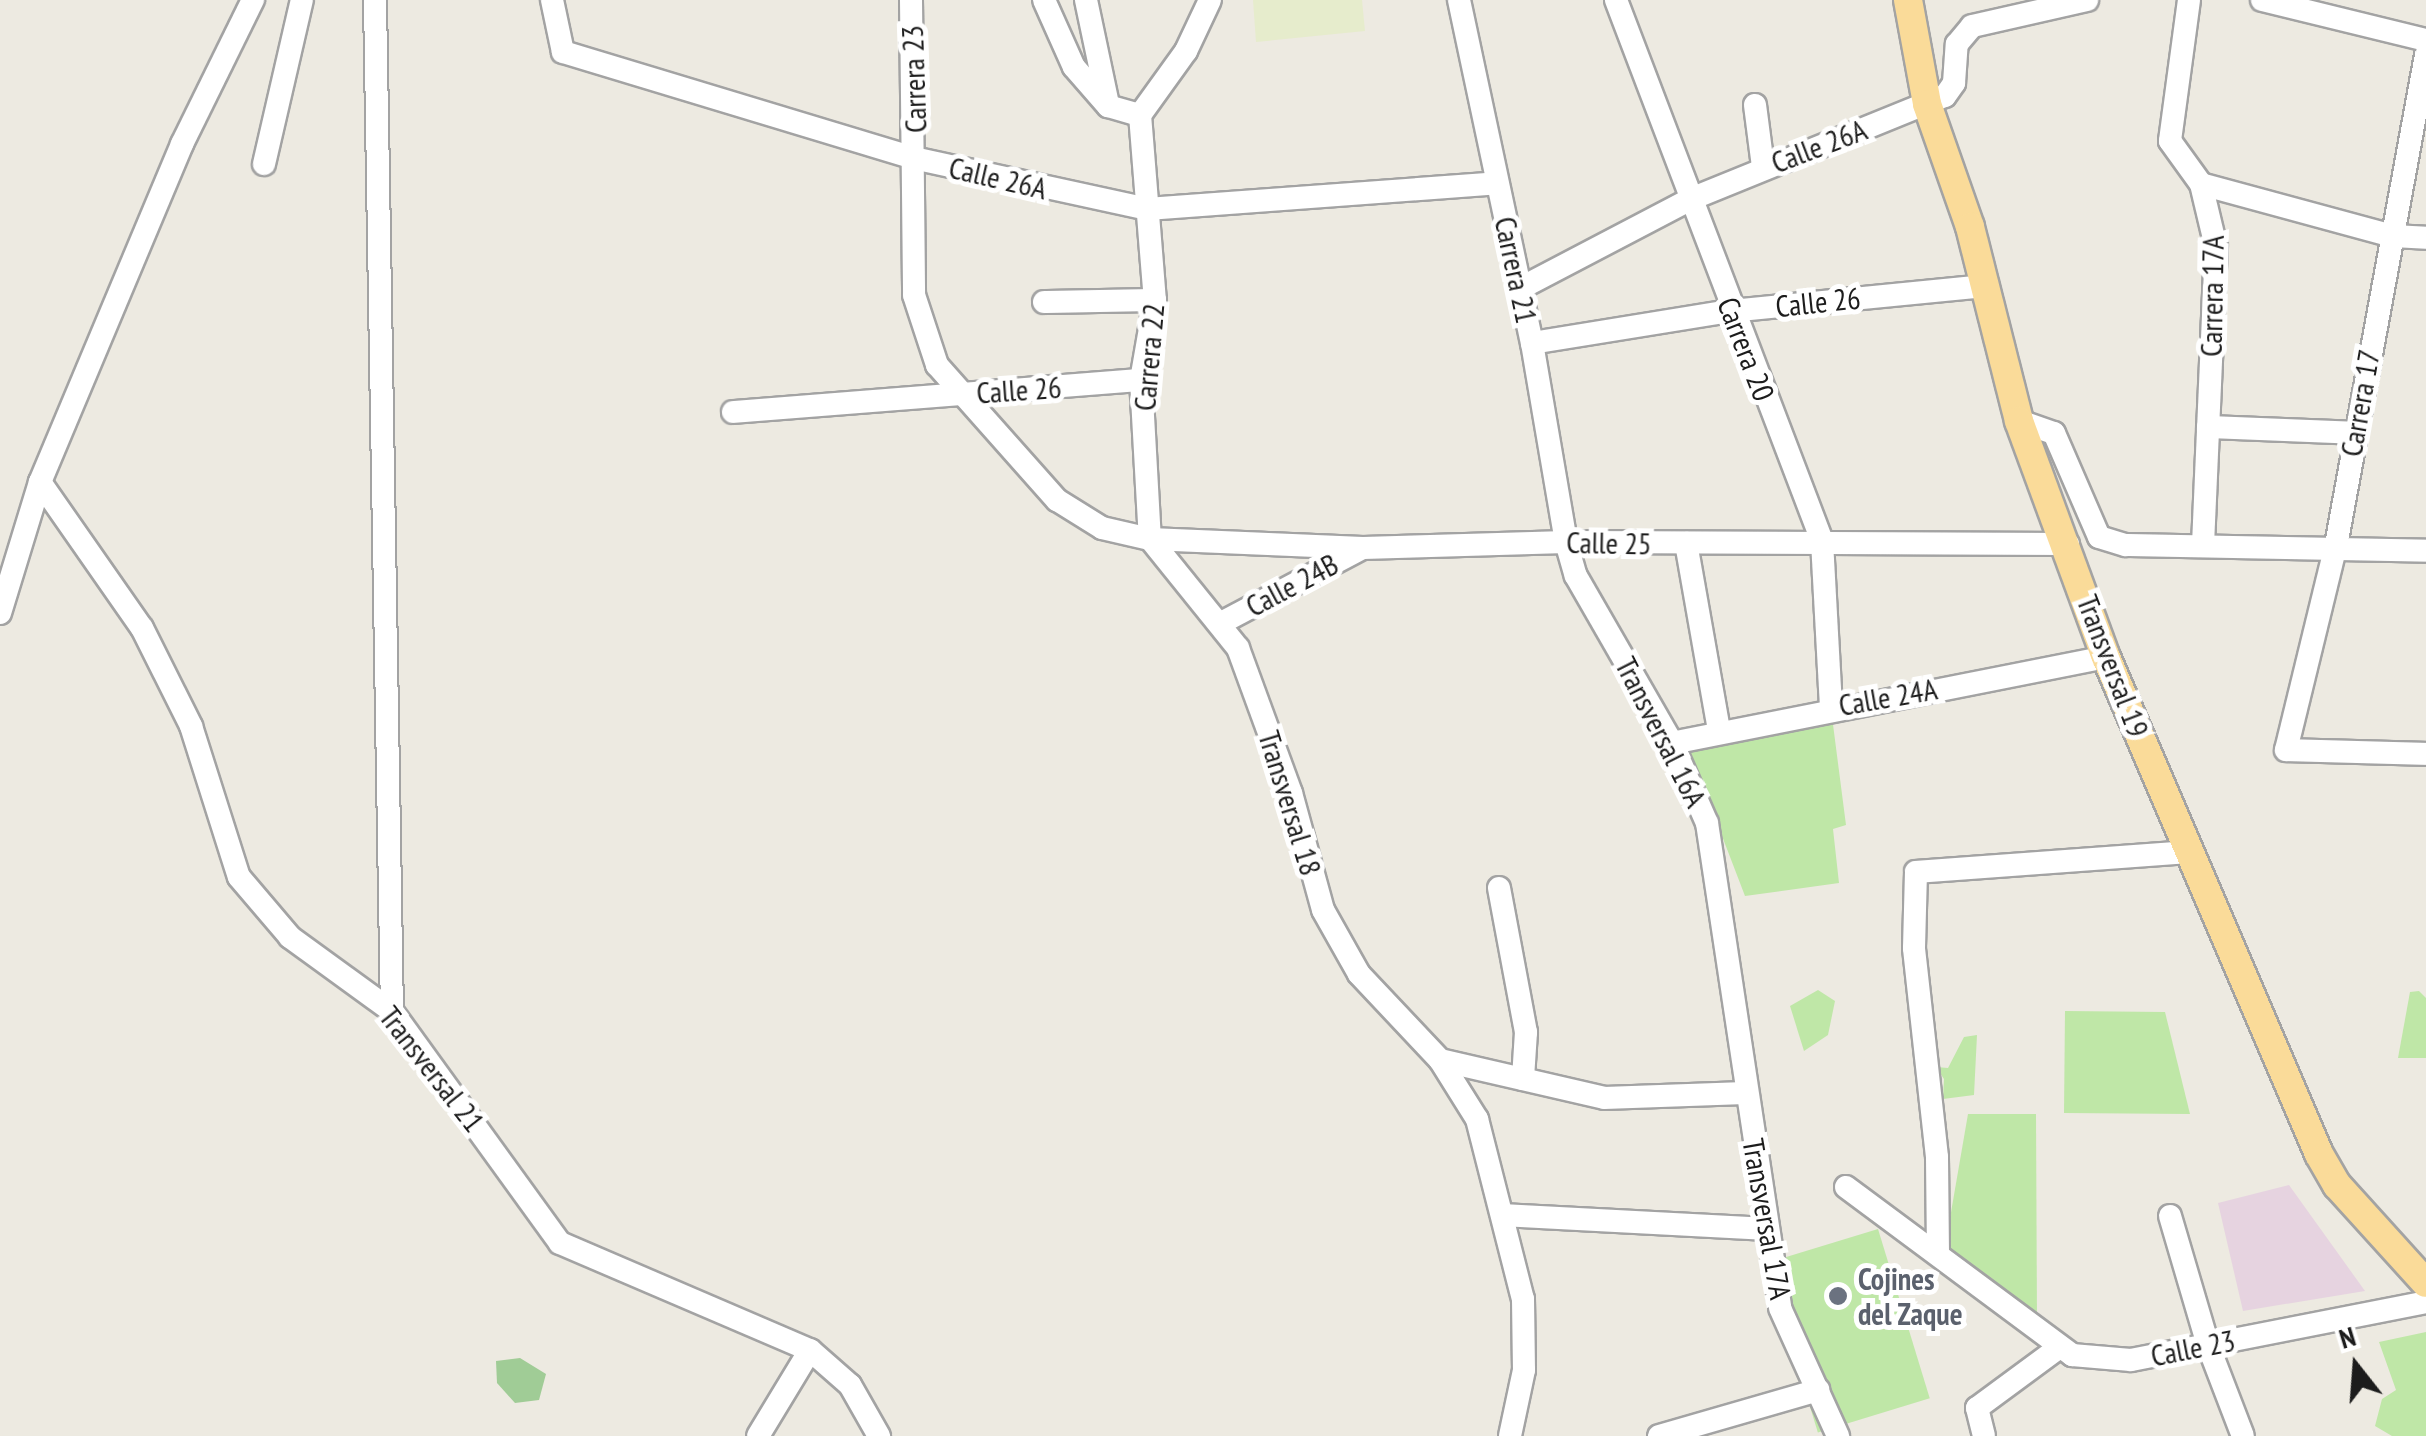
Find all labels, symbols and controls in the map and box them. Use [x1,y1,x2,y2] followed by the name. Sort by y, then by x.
[894,25,934,133] street label: Carrera 23
[1766,111,1872,181] street label: Calle 26A
[946,149,1050,207] street label: Calle 26A
[1487,214,1545,326] street label: Carrera 21
[2193,235,2231,357] street label: Carrera 17A
[1774,280,1862,324] street label: Calle 26
[1710,292,1782,406] street label: Carrera 20
[1126,302,1172,412] street label: Carrera 22
[2333,347,2387,459] street label: Carrera 17
[975,369,1063,411] street label: Calle 26
[1566,524,1652,562] street label: Calle 25
[1240,546,1344,624] street label: Calle 24B
[2069,590,2157,742] street label: Transversal 19
[1608,651,1714,813] street label: Transversal 16A
[1836,671,1940,723] street label: Calle 24A
[1251,726,1329,880] street label: Transversal 18
[372,999,492,1139] street label: Transversal 21
[1735,1136,1799,1302] street label: Transversal 17A
[1858,1261,1963,1332] place label: Cojines del Zaque
[1827,1285,1849,1307] marker: Cojines del Zaque
[2306,1316,2406,1416] north arrow
[2334,1317,2360,1357] text: N
[2148,1322,2238,1374] street label: Calle 23

